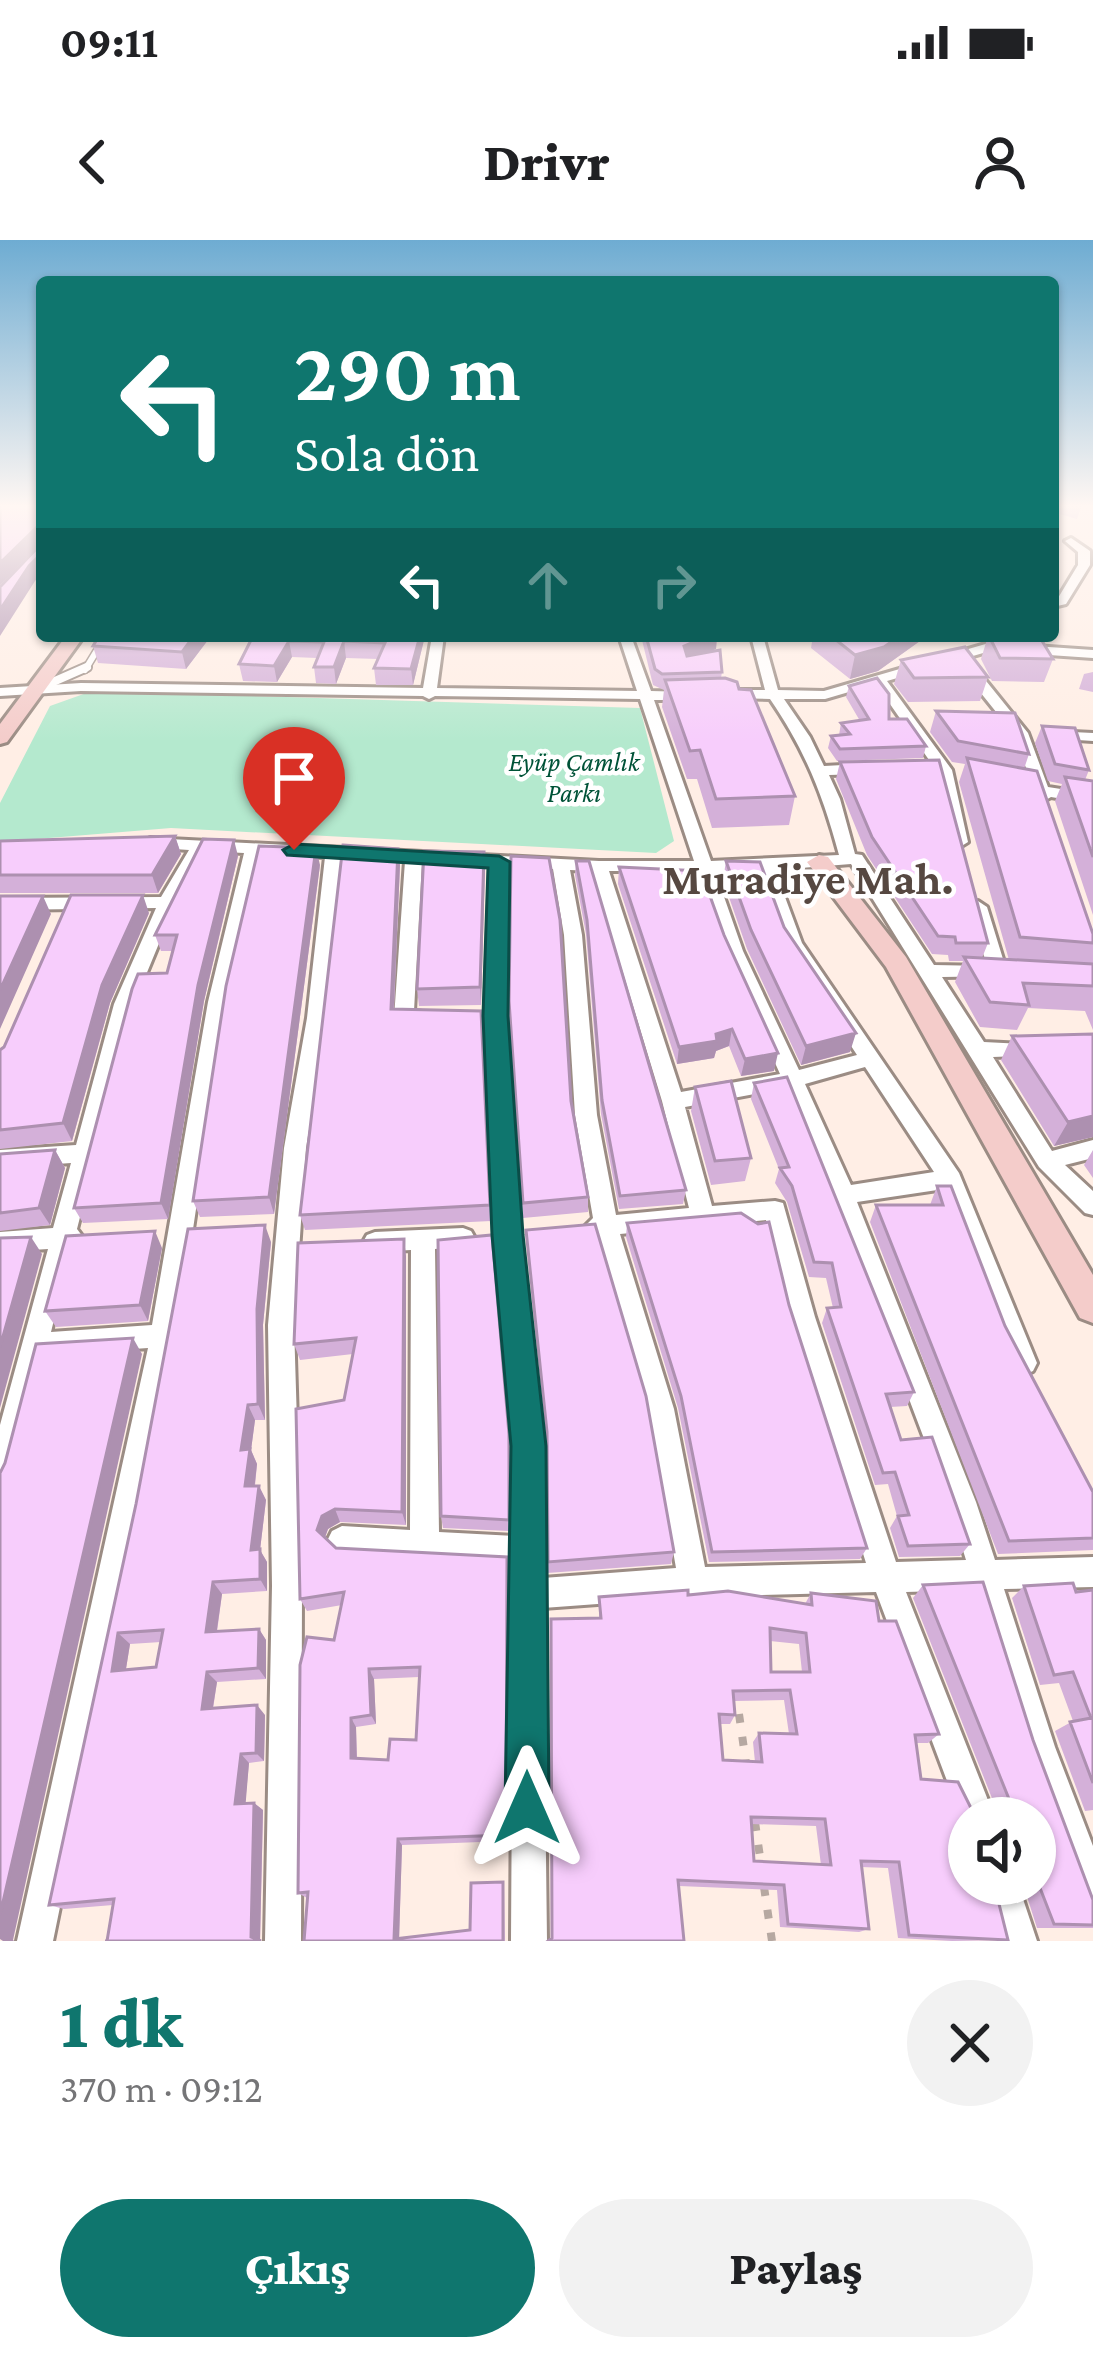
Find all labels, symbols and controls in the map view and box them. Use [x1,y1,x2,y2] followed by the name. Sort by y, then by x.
[60,17,158,67] text: 09:11
[60,129,126,195] icon: back
[967,129,1033,195] icon: person
[483,132,610,192] text: Drivr
[96,324,252,480] icon: left
[294,325,521,418] text: 290 m
[294,423,480,483] text: Sola dön
[389,552,455,618] icon: left
[515,552,581,618] icon: ahead
[641,552,707,618] icon: right
[243,727,345,850] pin
[261,745,327,811] icon: arrive
[509,747,641,808] park label: Eyüp Çamlık Parkı
[662,854,954,904] district label: Muradiye Mah.
[464,1745,590,1871] position arrow
[948,1797,1056,1905] map controls
[948,1797,1056,1905] button: sound
[907,1980,1033,2106] button: close
[60,1982,183,2062] text: 1 dk
[60,2067,263,2110] text: 370 m · 09:12
[60,2199,535,2337] button: Çıkış
[559,2199,1033,2337] button: Paylaş

